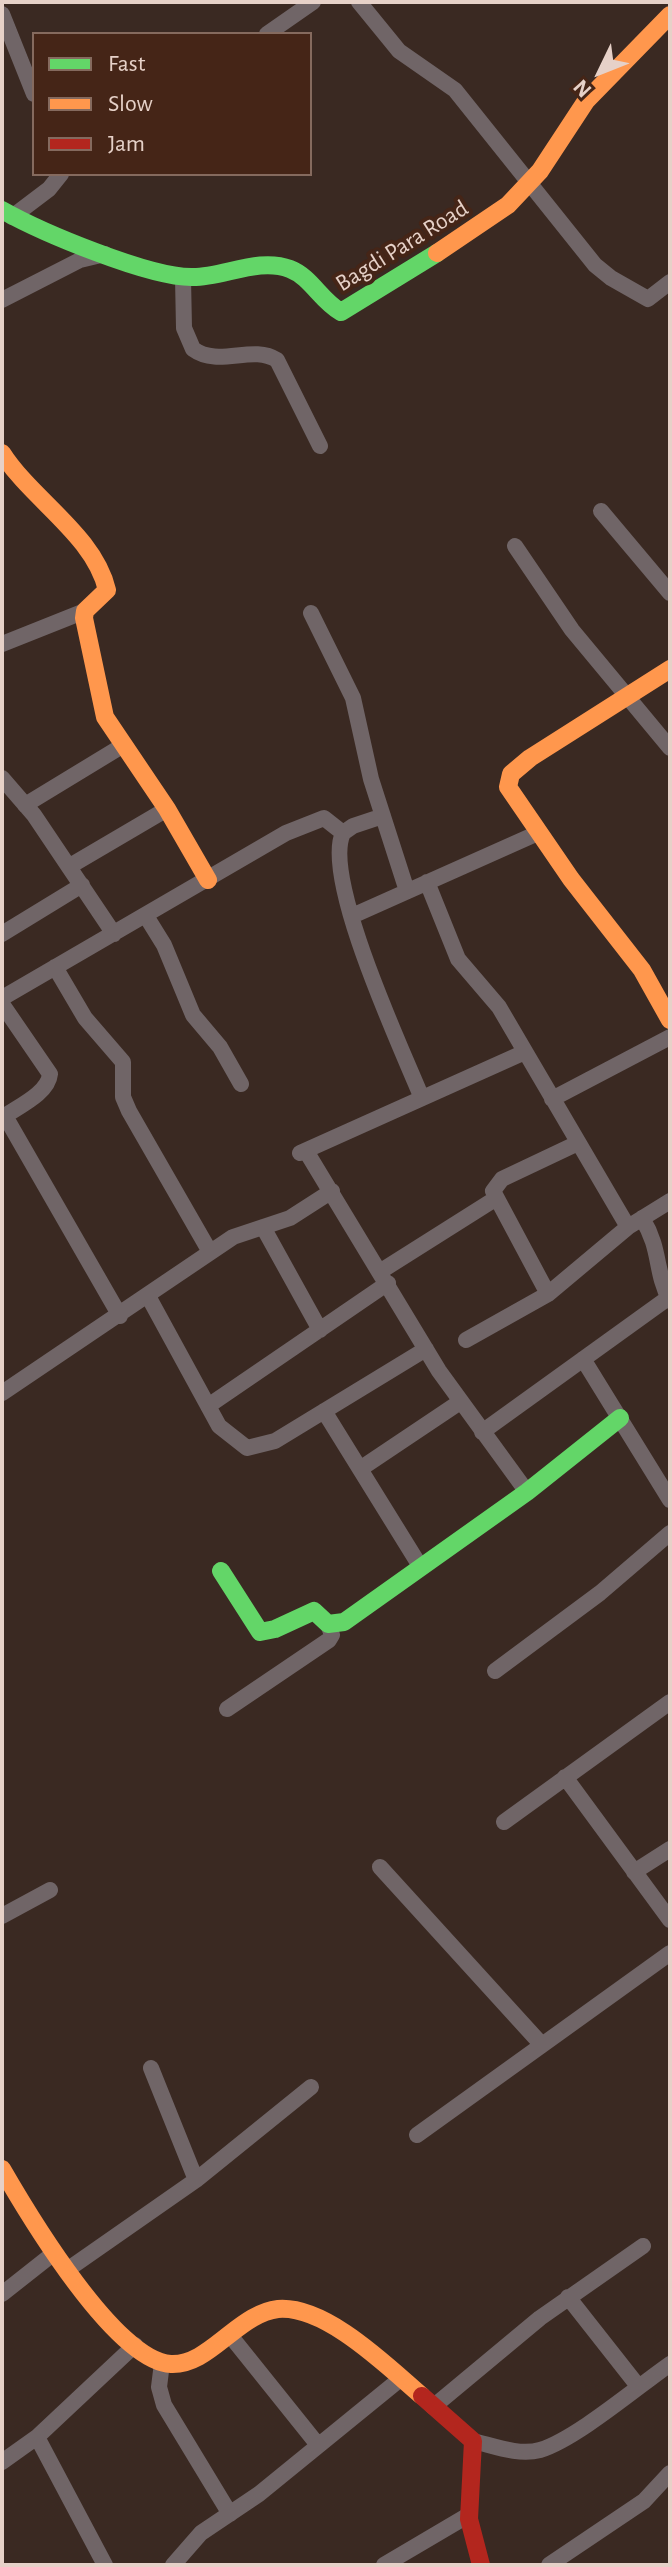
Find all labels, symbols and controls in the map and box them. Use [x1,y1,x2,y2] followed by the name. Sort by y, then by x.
[32,32,312,176] legend
[560,32,640,112] north arrow
[108,52,145,76] text: Fast
[569,75,596,101] text: N
[108,92,153,116] text: Slow
[108,132,145,156] text: Jam
[330,194,474,298] street label: Bagdi Para Road

